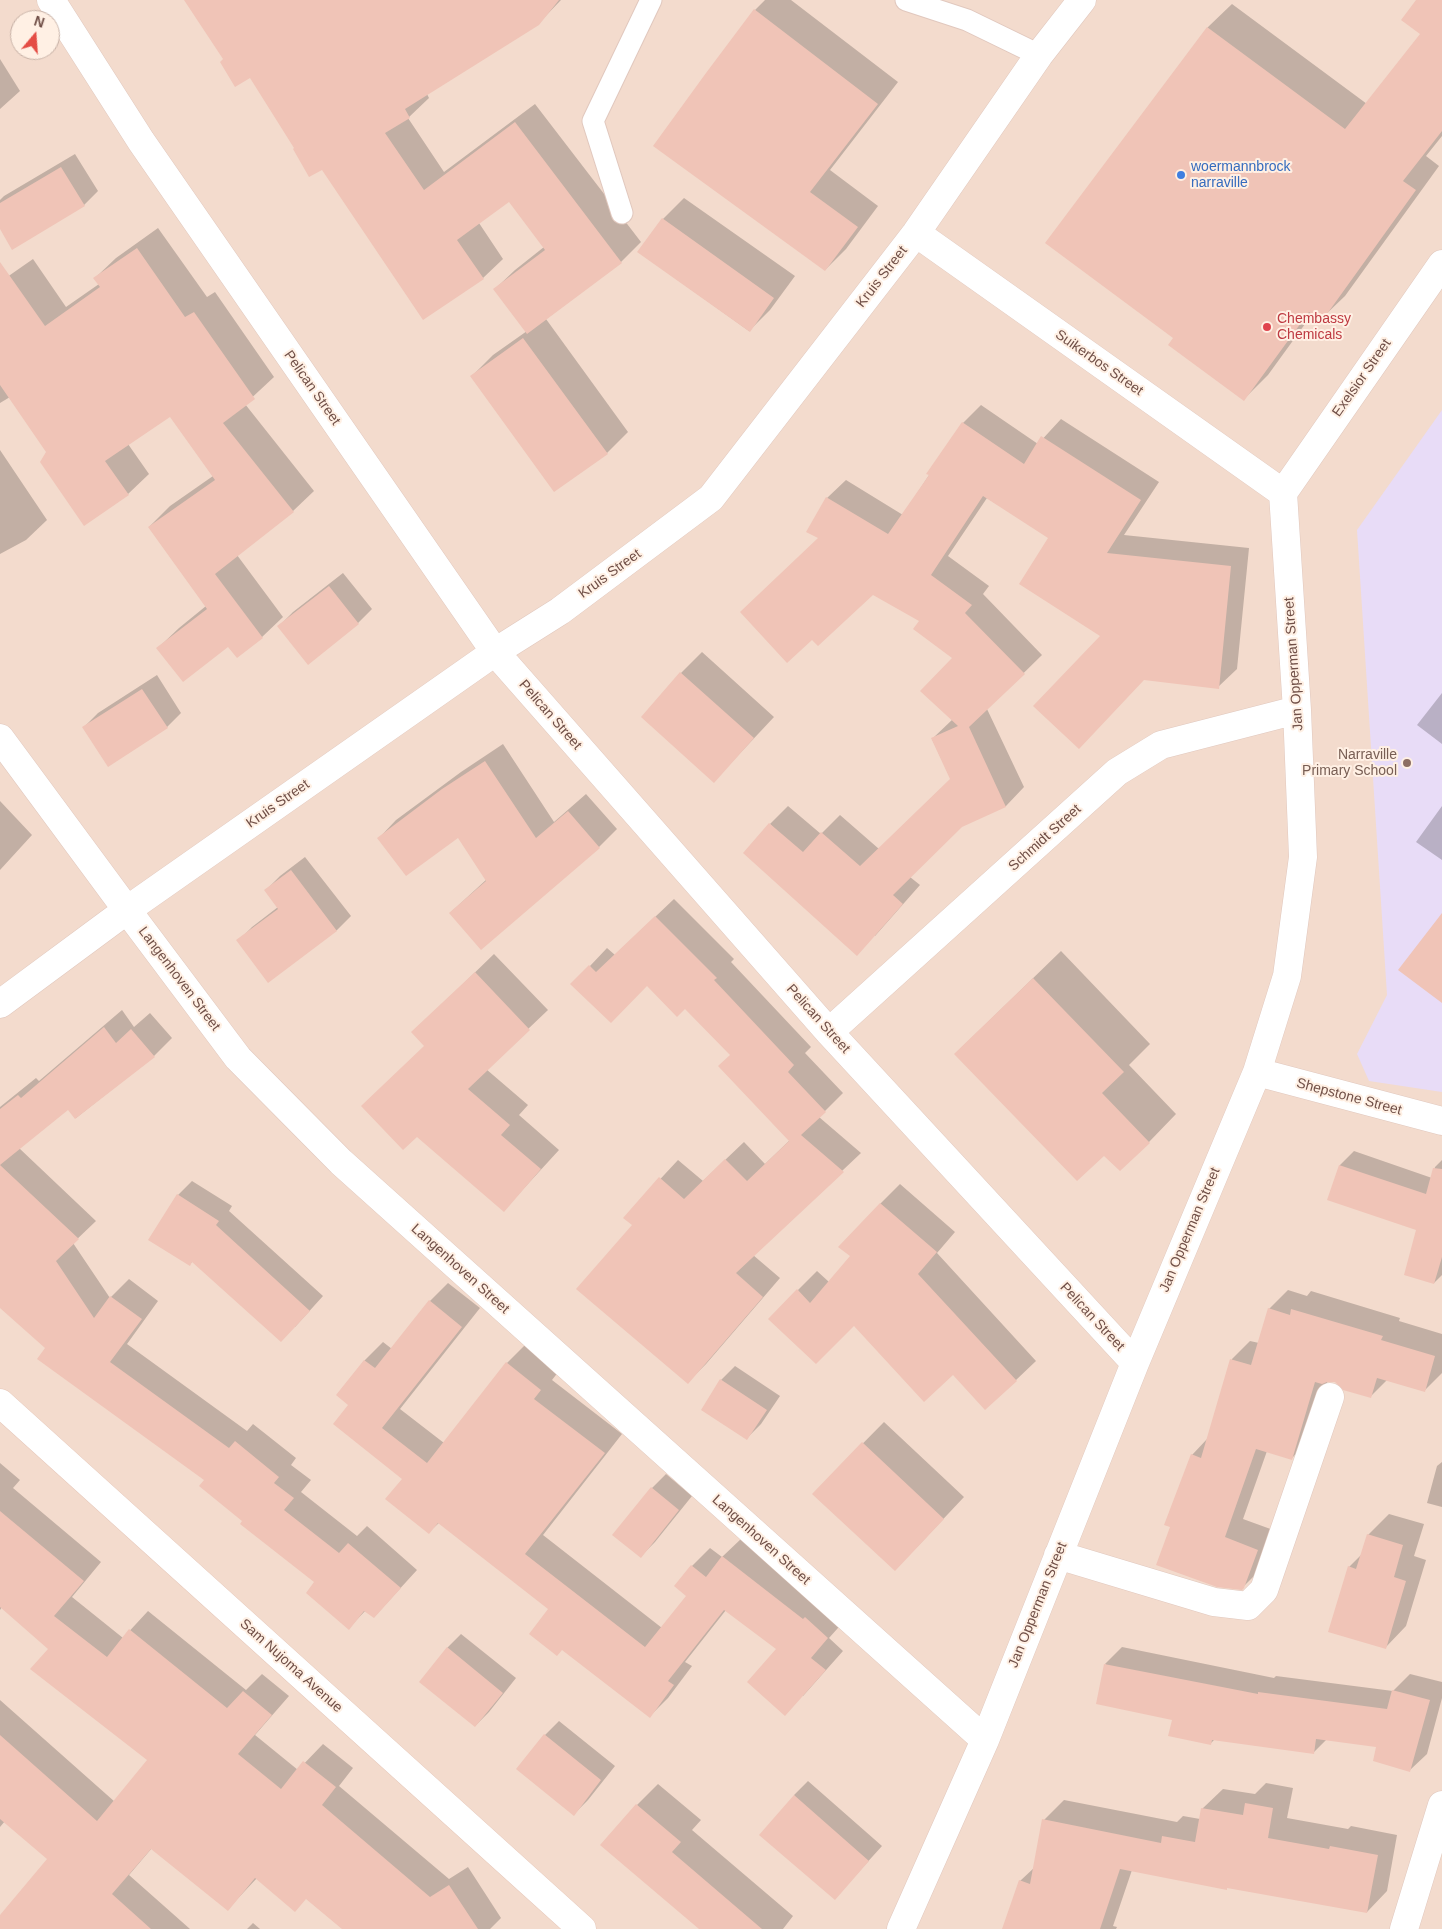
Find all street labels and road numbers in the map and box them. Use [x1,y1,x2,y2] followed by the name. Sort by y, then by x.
[853,243,911,311] street label: Kruis Street
[1052,326,1146,400] street label: Suikerbos Street
[1329,336,1395,420] street label: Exelsior Street
[280,347,344,429] street label: Pelican Street
[575,546,645,602] street label: Kruis Street
[1281,597,1307,731] street label: Jan Opperman Street
[515,677,585,753] street label: Pelican Street
[243,776,313,832] street label: Kruis Street
[1005,801,1085,875] street label: Schmidt Street
[134,924,224,1034] street label: Langenhoven Street
[783,981,853,1057] street label: Pelican Street
[1295,1075,1403,1119] street label: Shepstone Street
[1156,1165,1224,1295] street label: Jan Opperman Street
[408,1221,512,1317] street label: Langenhoven Street
[1056,1279,1128,1355] street label: Pelican Street
[709,1492,813,1588] street label: Langenhoven Street
[1005,1540,1071,1670] street label: Jan Opperman Street
[236,1616,346,1716] street label: Sam Nujoma Avenue

